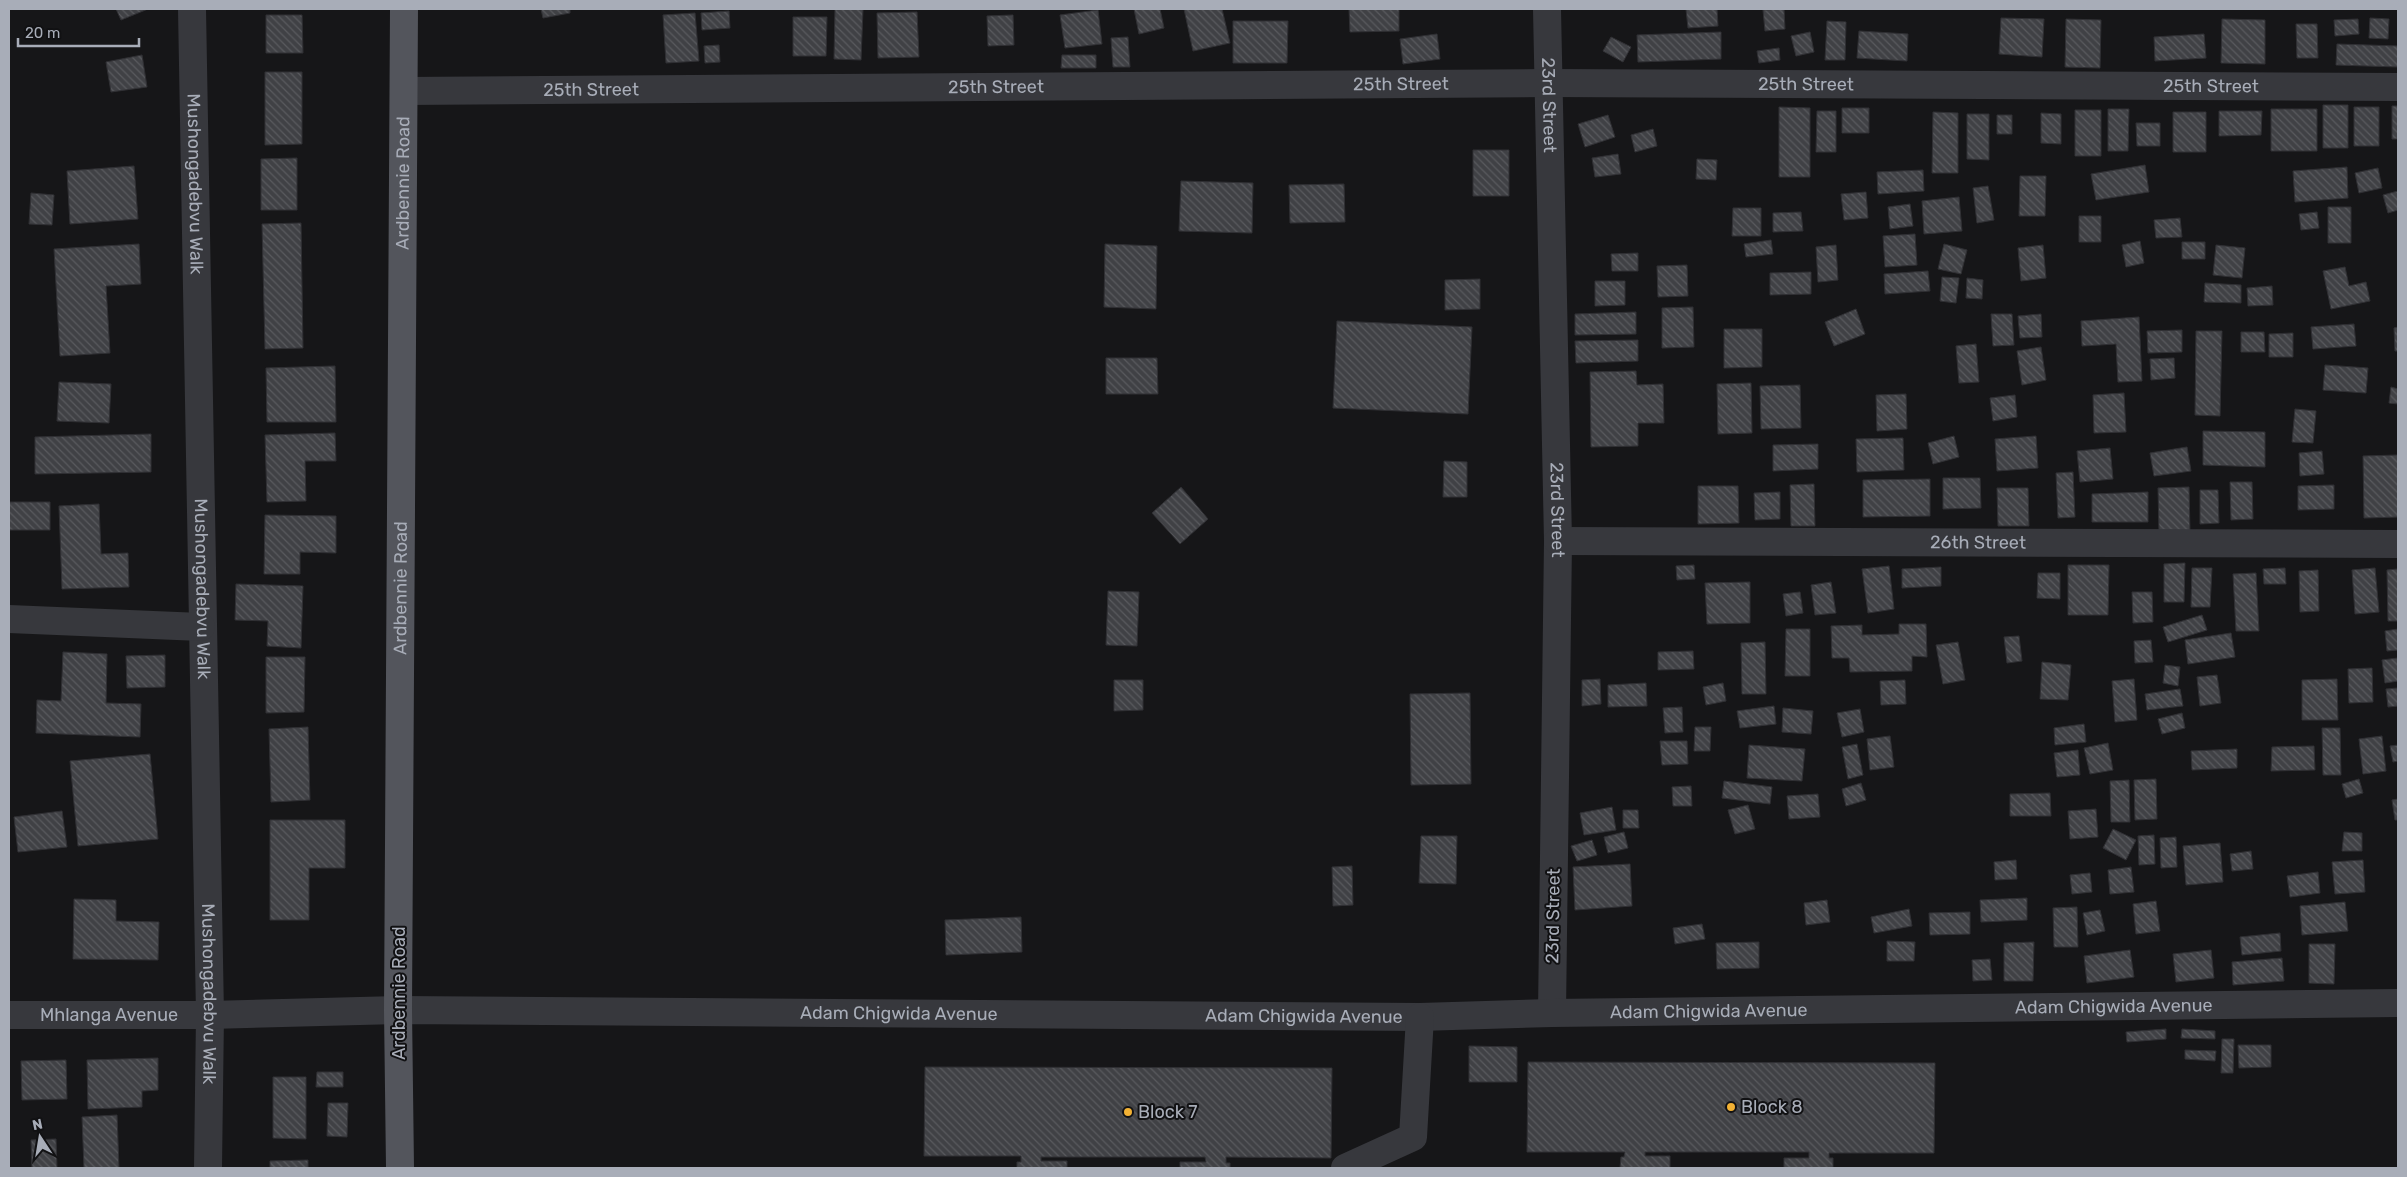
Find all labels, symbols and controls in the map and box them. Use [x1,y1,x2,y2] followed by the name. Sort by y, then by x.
[18,15,139,47] scale bar
[25,24,60,42] text: 20 m
[1537,57,1561,153] street label: 23rd Street
[1353,73,1449,95] street label: 25th Street
[1758,73,1854,95] street label: 25th Street
[2163,75,2259,97] street label: 25th Street
[948,76,1044,98] street label: 25th Street
[543,78,639,101] street label: 25th Street
[183,93,208,275] street label: Mushongadebvu Walk
[392,116,414,250] street label: Ardbennie Road
[1545,462,1569,558] street label: 23rd Street
[190,498,215,680] street label: Mushongadebvu Walk
[389,521,412,655] street label: Ardbennie Road
[1930,531,2026,554] street label: 26th Street
[1541,868,1565,964] street label: 23rd Street
[197,903,221,1085] street label: Mushongadebvu Walk
[388,926,410,1060] street label: Ardbennie Road
[2015,994,2213,1019] street label: Adam Chigwida Avenue
[1610,999,1808,1023] street label: Adam Chigwida Avenue
[800,1002,998,1025] street label: Adam Chigwida Avenue
[40,1004,178,1026] street label: Mhlanga Avenue
[1205,1005,1403,1028] street label: Adam Chigwida Avenue
[1741,1096,1803,1118] place label: Block 8
[1138,1101,1197,1123] place label: Block 7
[1725,1101,1737,1113] marker: Block 8
[1122,1106,1134,1118] marker: Block 7
[15,1112,65,1162] north arrow
[31,1115,44,1134] text: N

